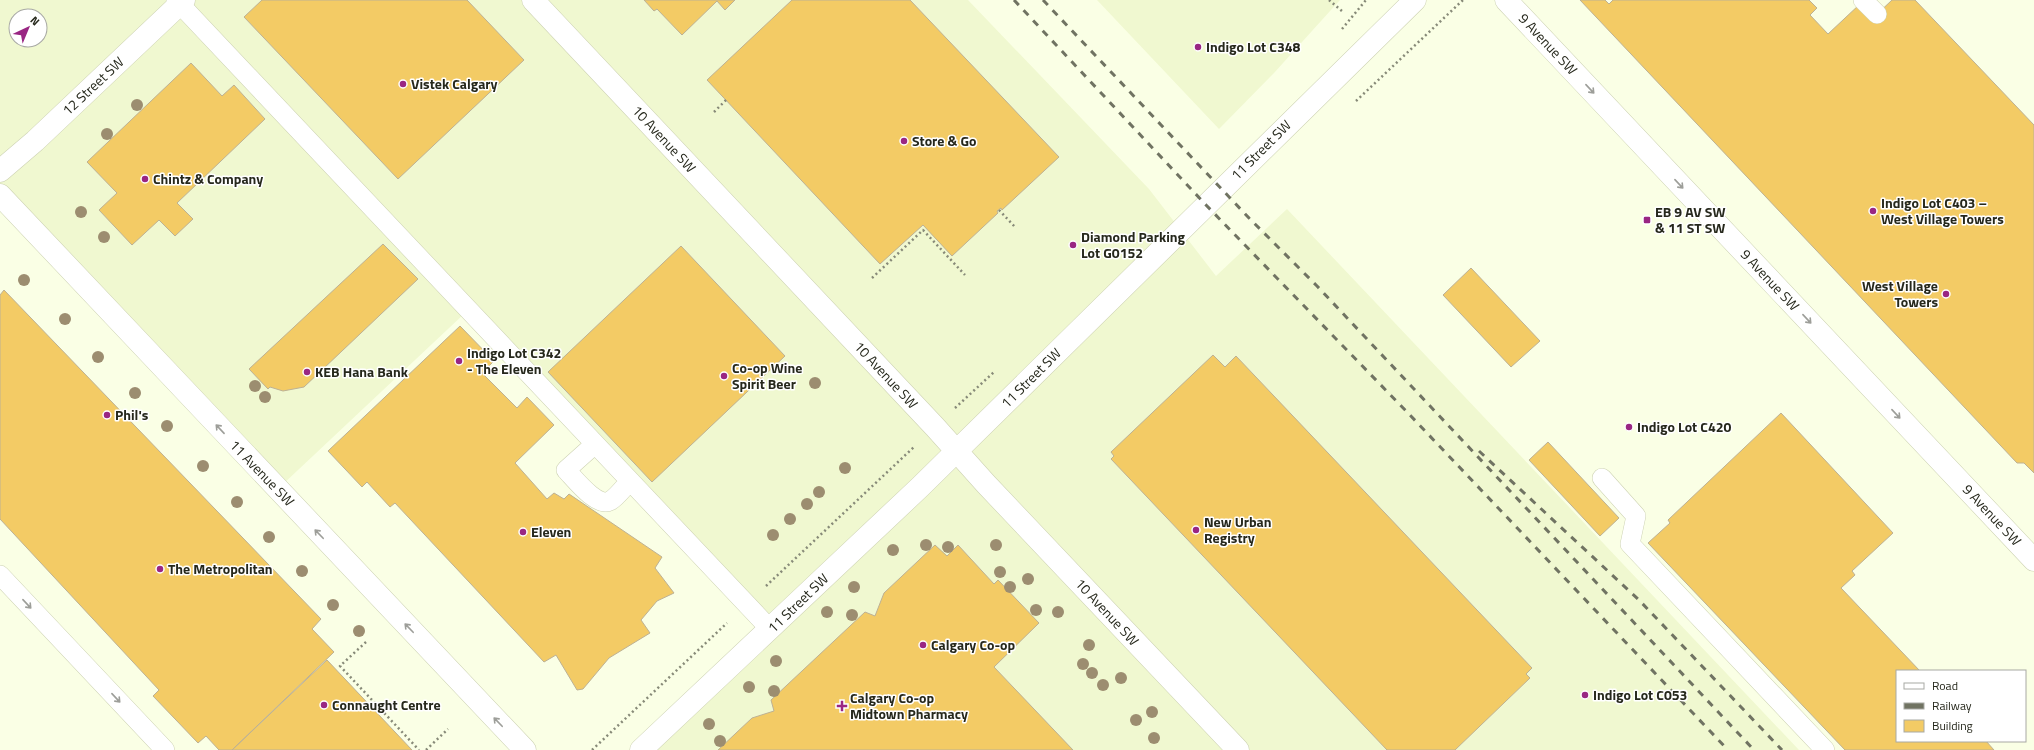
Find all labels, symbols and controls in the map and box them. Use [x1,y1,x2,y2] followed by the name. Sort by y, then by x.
[8,8,48,48] north arrow
[1514,8,1583,79] street label: 9 Avenue SW
[27,12,43,29] text: N
[1206,36,1301,57] place label: Indigo Lot C348
[1193,42,1203,52] marker: Indigo Lot C348
[57,51,128,120] street label: 12 Street SW
[411,73,498,94] place label: Vistek Calgary
[398,79,408,89] marker: Vistek Calgary
[1585,84,1594,94] one-way arrow
[627,100,701,177] street label: 10 Avenue SW
[1226,115,1296,185] street label: 11 Street SW
[912,130,976,151] place label: Store & Go
[899,136,909,146] marker: Store & Go
[153,168,263,189] place label: Chintz & Company
[140,174,150,184] marker: Chintz & Company
[1675,179,1684,189] one-way arrow
[1881,192,2004,229] place label: Indigo Lot C403 – West Village Towers
[1655,201,1726,238] place label: EB 9 AV SW & 11 ST SW
[1868,206,1878,216] marker: Indigo Lot C403 – West Village Towers
[1642,215,1652,225] marker: EB 9 AV SW & 11 ST SW
[1081,226,1186,263] place label: Diamond Parking Lot G0152
[1068,240,1078,250] marker: Diamond Parking Lot G0152
[1736,244,1805,315] street label: 9 Avenue SW
[1862,275,1938,312] place label: West Village Towers
[1941,289,1951,299] marker: West Village Towers
[1802,314,1812,324] one-way arrow
[849,336,923,413] street label: 10 Avenue SW
[467,342,561,379] place label: Indigo Lot C342 - The Eleven
[996,343,1066,413] street label: 11 Street SW
[454,356,464,366] marker: Indigo Lot C342 - The Eleven
[732,357,802,394] place label: Co-op Wine Spirit Beer
[315,361,409,382] place label: KEB Hana Bank
[302,367,312,377] marker: KEB Hana Bank
[719,371,729,381] marker: Co-op Wine Spirit Beer
[115,404,149,425] place label: Phil's
[1892,409,1901,419] one-way arrow
[102,410,112,420] marker: Phil's
[1637,416,1732,437] place label: Indigo Lot C420
[1624,422,1634,432] marker: Indigo Lot C420
[215,424,225,434] one-way arrow
[225,435,300,511] street label: 11 Avenue SW
[1958,479,2027,550] street label: 9 Avenue SW
[1204,511,1271,548] place label: New Urban Registry
[531,521,571,542] place label: Eleven
[1191,525,1201,535] marker: New Urban Registry
[518,527,528,537] marker: Eleven
[315,529,324,539] one-way arrow
[168,558,273,579] place label: The Metropolitan
[155,564,165,574] marker: The Metropolitan
[762,568,833,637] street label: 11 Street SW
[1070,573,1144,650] street label: 10 Avenue SW
[22,599,32,609] one-way arrow
[404,623,414,633] one-way arrow
[931,634,1016,655] place label: Calgary Co-op
[918,640,928,650] marker: Calgary Co-op
[1896,670,2026,742] legend
[1932,676,1958,695] text: Road
[1593,684,1687,705] place label: Indigo Lot C053
[850,687,968,724] place label: Calgary Co-op Midtown Pharmacy
[1580,690,1590,700] marker: Indigo Lot C053
[111,693,121,703] one-way arrow
[332,694,441,715] place label: Connaught Centre
[1932,696,1972,715] text: Railway
[319,700,329,710] marker: Connaught Centre
[837,701,847,711] marker: Calgary Co-op Midtown Pharmacy
[1932,716,1973,735] text: Building
[494,717,503,727] one-way arrow

